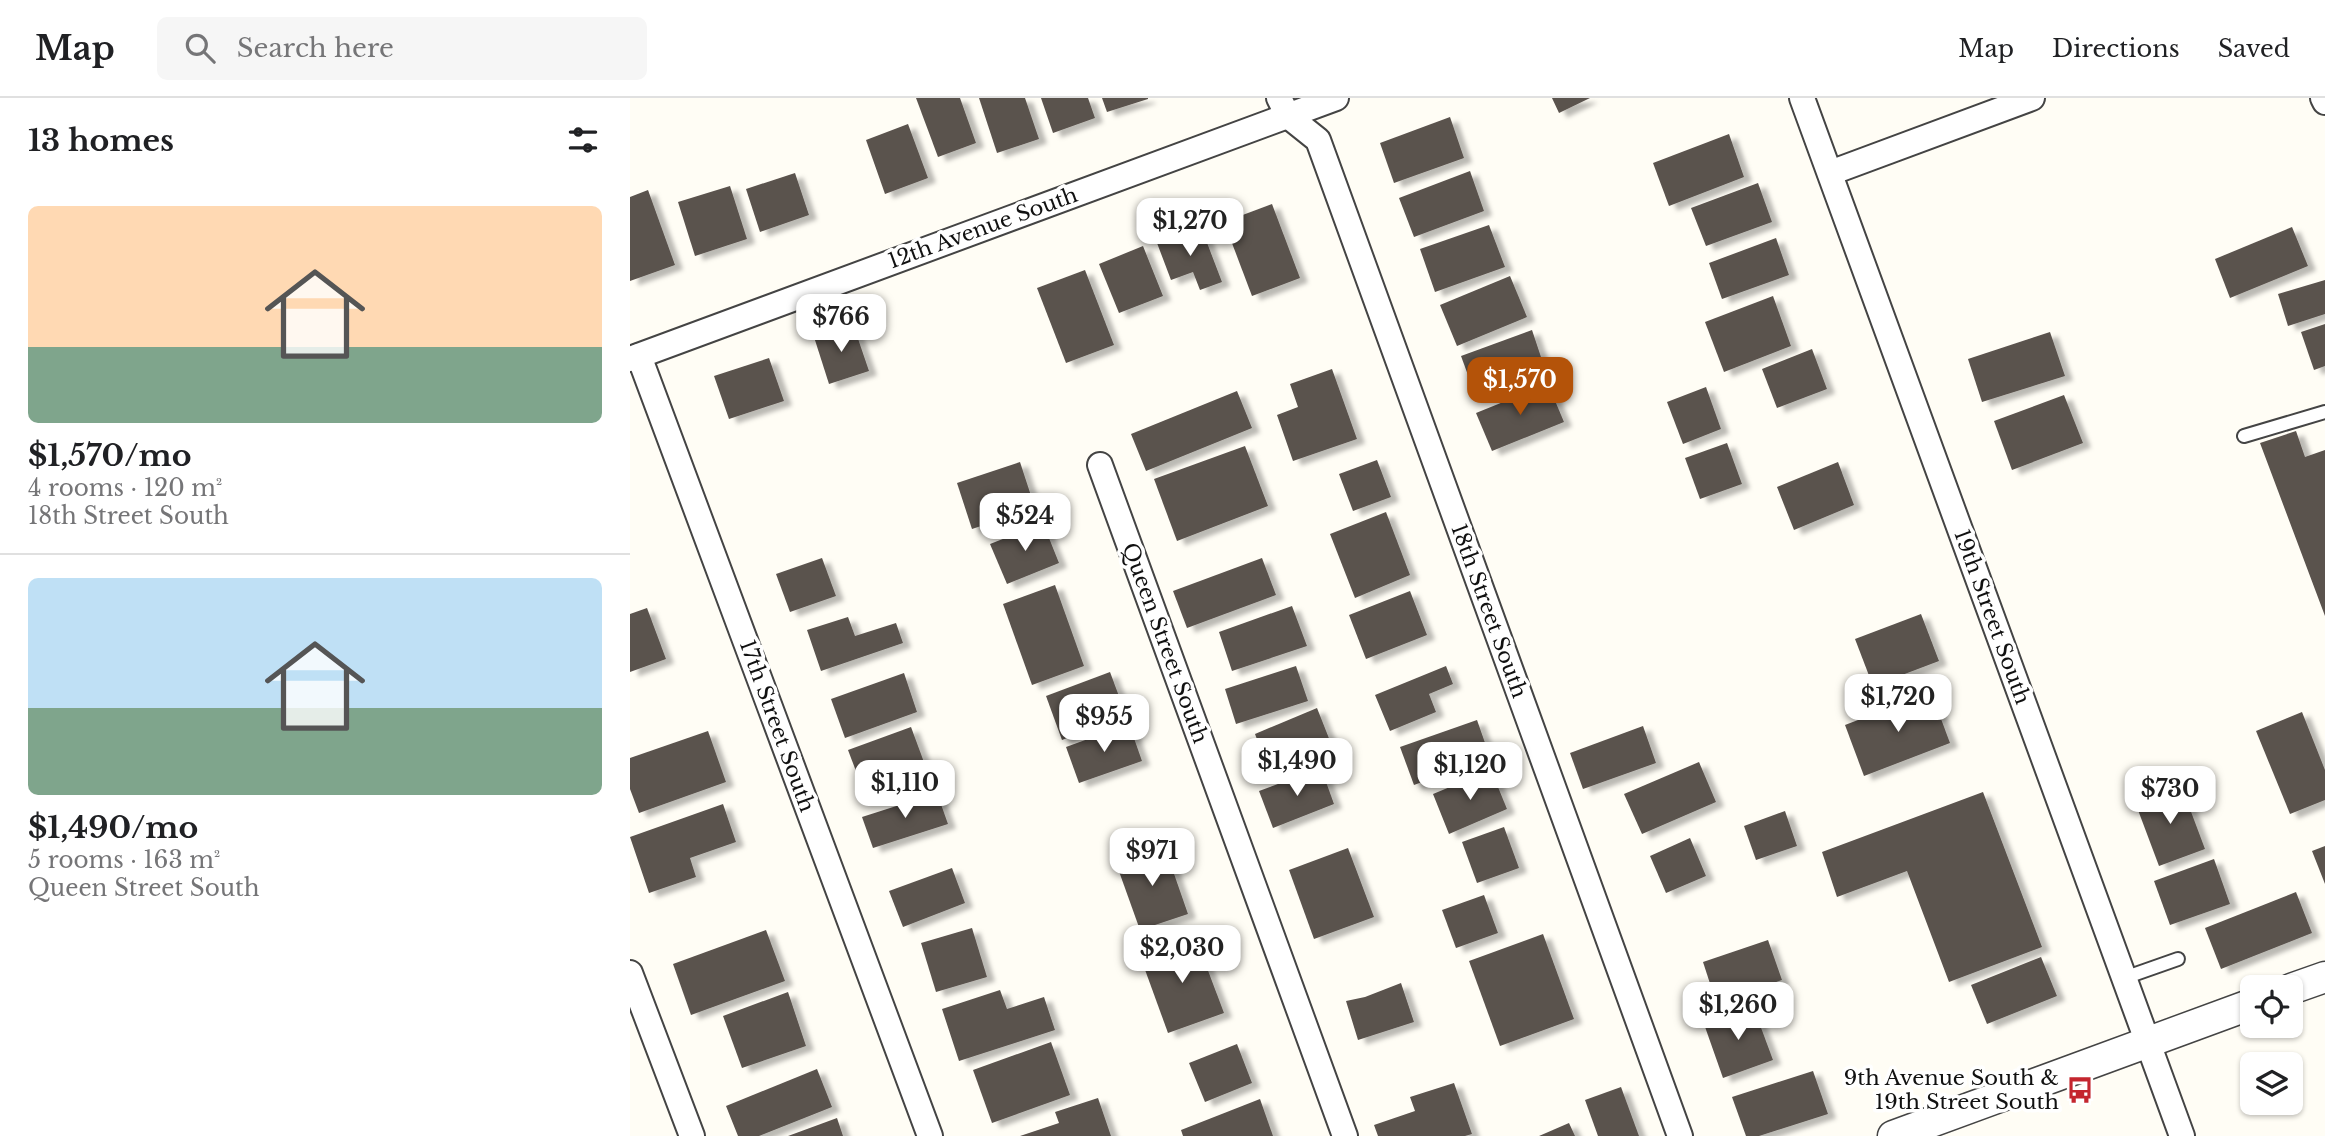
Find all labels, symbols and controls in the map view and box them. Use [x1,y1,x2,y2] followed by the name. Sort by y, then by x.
[157,17,647,80] search box
[35,28,115,69] text: Map
[181,29,219,67] icon: search
[237,32,394,64] text: Search here
[1958,34,2014,63] text: Map
[2052,34,2180,63] text: Directions
[2218,34,2290,63] text: Saved
[564,121,602,159] icon: filters
[28,122,174,159] text: 13 homes
[885,182,1081,274] street label: 12th Avenue South
[1133,198,1247,258] pin: $1,270
[1152,207,1228,235] text: $1,270
[252,251,378,377] icon: home
[800,294,882,354] pin: $766
[812,303,870,331] text: $766
[1463,358,1577,417] pin: $1,570
[1483,366,1557,394] text: $1,570
[28,437,192,474] text: $1,570/mo
[28,474,222,502] text: 4 rooms · 120 m²
[984,494,1066,553] pin: $524
[28,502,229,530] text: 18th Street South
[996,502,1054,530] text: $524
[1445,520,1533,702] street label: 18th Street South
[1948,526,2036,708] street label: 19th Street South
[1117,539,1213,747] street label: Queen Street South
[252,623,378,749] icon: home
[734,636,820,816] street label: 17th Street South
[1841,674,1955,734] pin: $1,720
[1861,683,1935,711] text: $1,720
[1063,694,1145,754] pin: $955
[1075,703,1133,731] text: $955
[1240,738,1354,798] pin: $1,490
[1413,742,1527,802] pin: $1,120
[1257,747,1337,775] text: $1,490
[1433,751,1507,779] text: $1,120
[848,760,962,820] pin: $1,110
[2129,766,2211,826] pin: $730
[871,769,939,797] text: $1,110
[2141,775,2199,803] text: $730
[28,809,198,846] text: $1,490/mo
[1111,828,1193,888] pin: $971
[1126,837,1178,865] text: $971
[28,846,220,874] text: 5 rooms · 163 m²
[28,874,260,902] text: Queen Street South
[1125,926,1239,985] pin: $2,030
[1140,934,1224,962] text: $2,030
[2240,975,2303,1115] map controls
[2240,975,2303,1038] button: locate
[1681,982,1795,1042] pin: $1,260
[1699,991,1777,1019] text: $1,260
[2240,1052,2303,1115] button: layers
[1844,1065,2059,1115] place label: 9th Avenue South & 19th Street South
[2065,1075,2095,1105] bus stop icon: 9th Avenue South & 19th Street South

